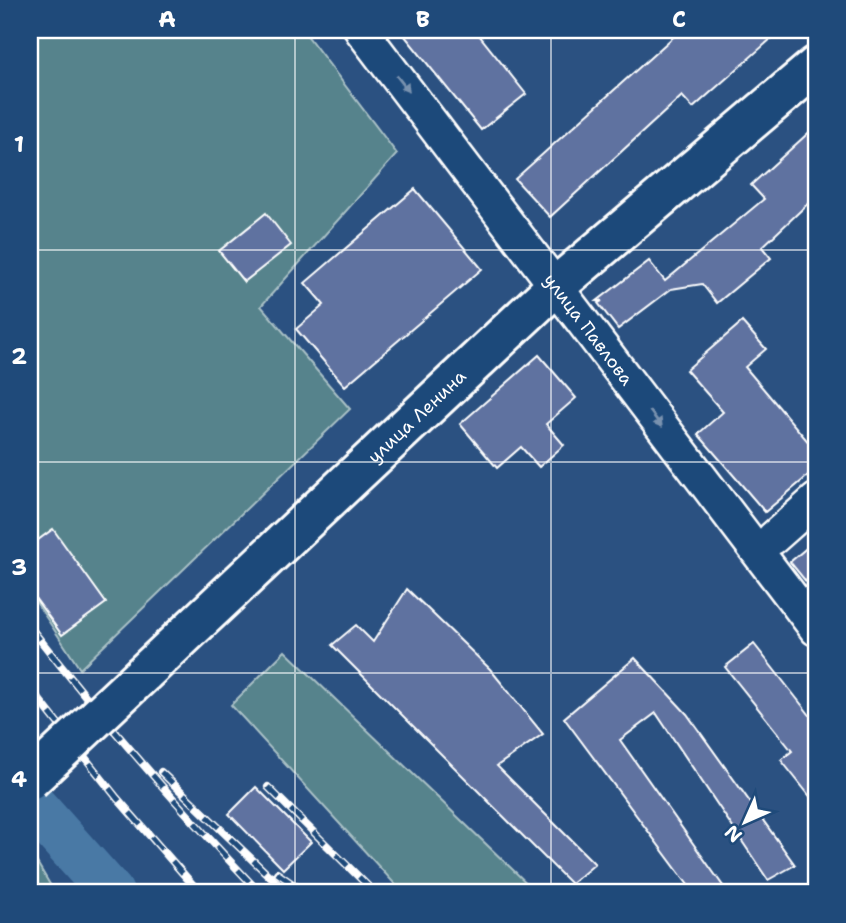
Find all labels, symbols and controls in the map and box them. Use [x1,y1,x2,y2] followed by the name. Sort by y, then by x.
[158,4,176,34] text: A
[416,4,430,34] text: B
[672,4,686,34] text: C
[395,75,409,93] one-way arrow
[14,129,24,159] text: 1
[538,269,639,390] street label: улица Павлова
[11,341,27,371] text: 2
[363,365,471,469] street label: улица Ленина
[649,410,663,429] one-way arrow
[11,552,27,582] text: 3
[11,764,27,794] text: 4
[710,786,780,856] north arrow
[719,820,747,848] text: N

